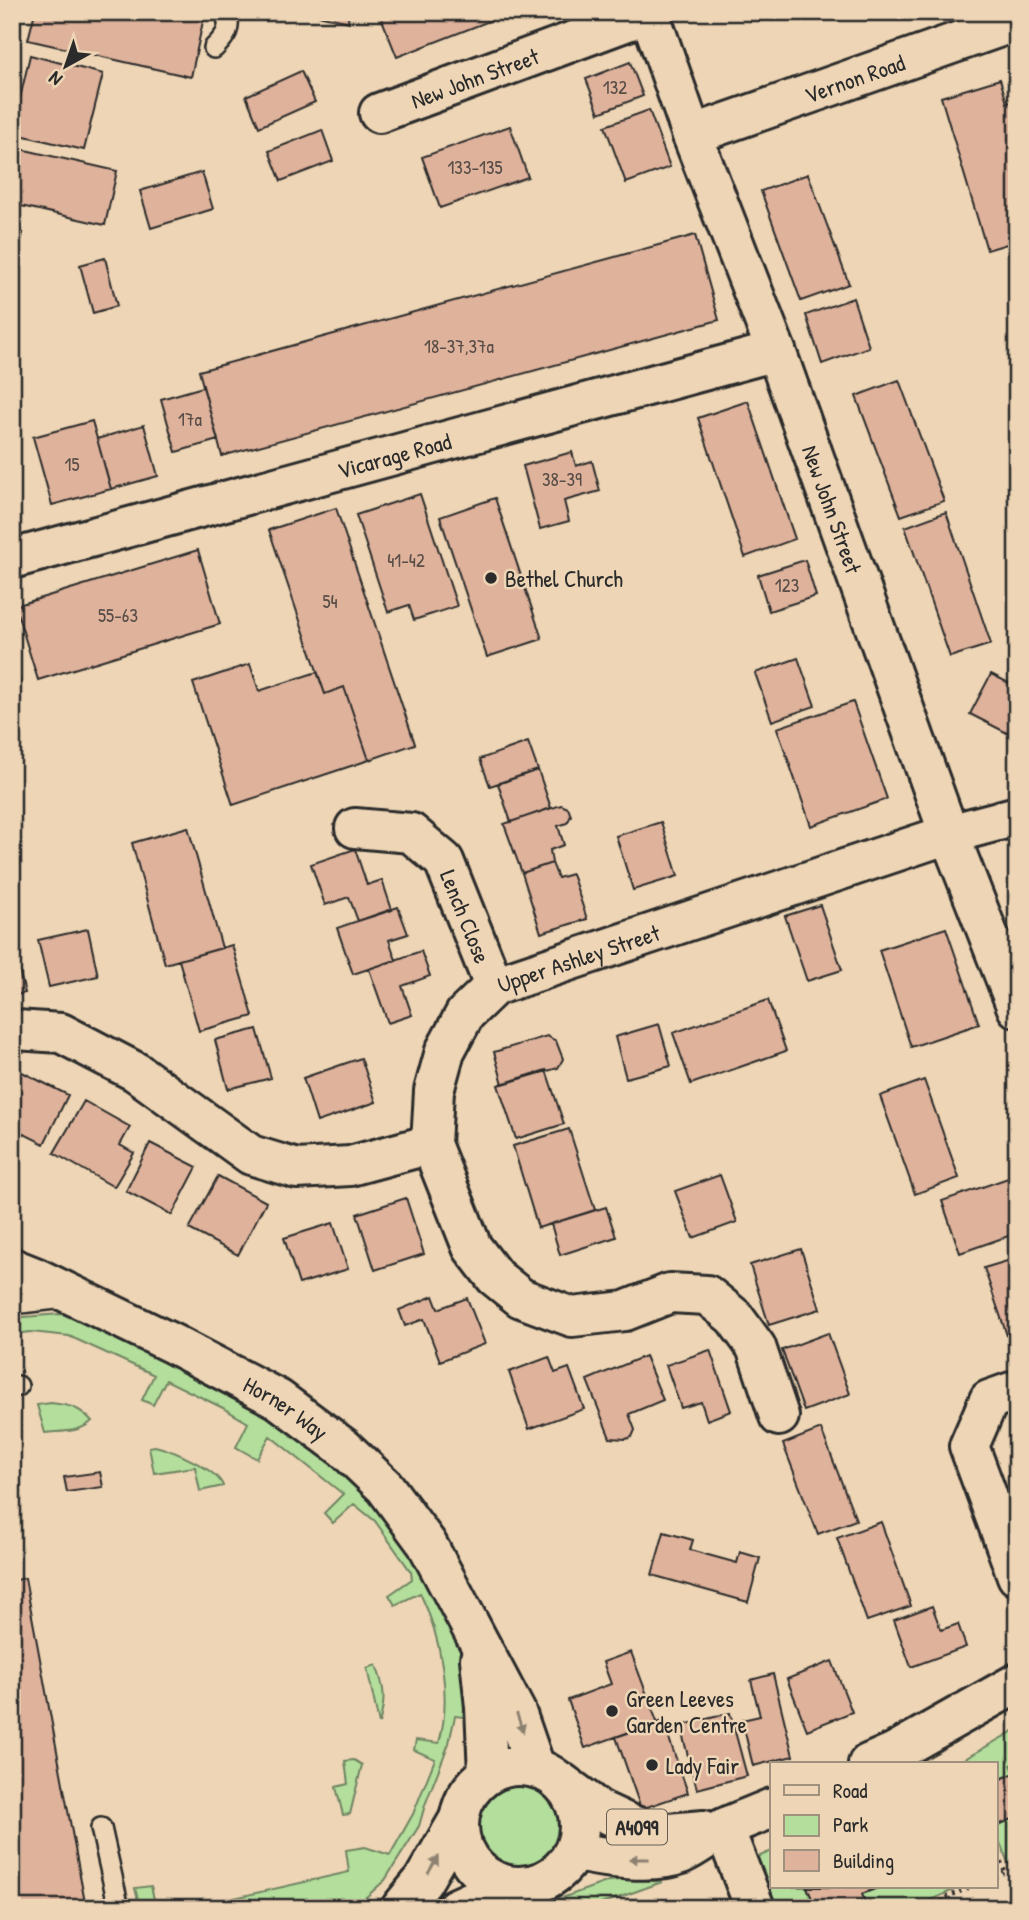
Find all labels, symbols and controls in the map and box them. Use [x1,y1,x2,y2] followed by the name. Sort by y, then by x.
[32,32,102,102] north arrow
[406,39,544,115] street label: New John Street
[800,46,909,110] street label: Vernon Road
[43,66,67,92] text: N
[603,74,627,100] house number: 132
[447,154,503,180] house number: 133-135
[424,333,495,359] house number: 18-37,37a
[178,406,202,432] house number: 17a
[334,425,454,485] street label: Vicarage Road
[795,441,870,578] street label: New John Street
[65,451,79,477] house number: 15
[542,466,582,492] house number: 38-39
[387,547,425,573] house number: 41-42
[505,563,623,594] place label: Bethel Church
[483,570,499,586] marker: Bethel Church
[775,572,799,598] house number: 123
[322,588,338,614] house number: 54
[98,602,138,628] house number: 55-63
[433,865,499,968] street label: Lench Close
[493,916,665,999] street label: Upper Ashley Street
[239,1368,335,1447] street label: Horner Way
[626,1683,747,1740] place label: Green Leeves Garden Centre
[604,1703,620,1719] marker: Green Leeves Garden Centre
[515,1712,526,1733] one-way arrow
[666,1750,739,1781] place label: Lady Fair
[644,1757,660,1773] marker: Lady Fair
[770,1762,998,1888] legend
[833,1776,867,1805] text: Road
[607,1810,667,1844] road number: A4099
[833,1810,868,1839] text: Park
[833,1846,894,1875] text: Building
[627,1853,649,1865] one-way arrow
[427,1856,439,1875] one-way arrow

